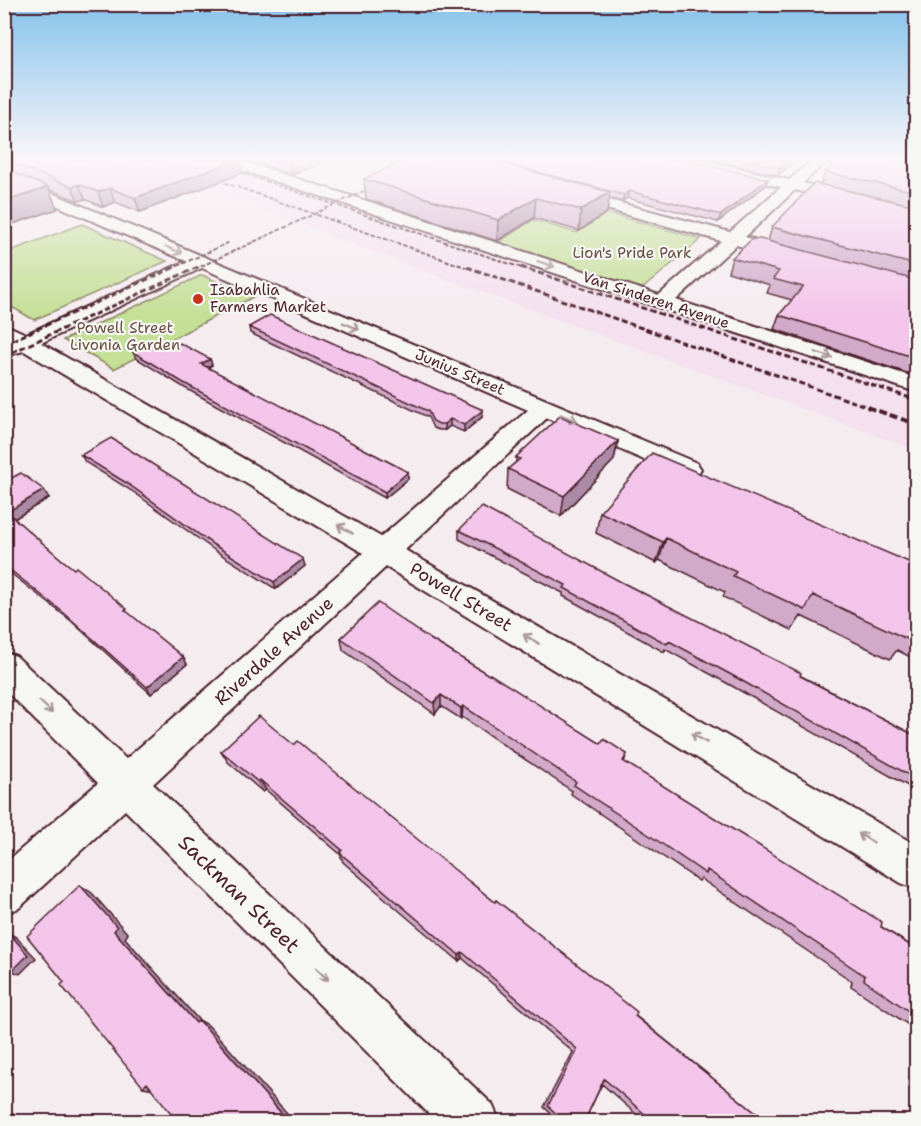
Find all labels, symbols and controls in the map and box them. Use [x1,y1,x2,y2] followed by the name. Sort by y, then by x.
[572,243,692,263] park label: Lion's Pride Park
[164,245,182,256] one-way arrow
[536,259,555,270] one-way arrow
[580,267,732,333] street label: Van Sinderen Avenue
[210,280,326,317] place label: Isabahlia Farmers Market
[191,292,205,306] marker: Isabahlia Farmers Market
[70,318,180,355] park label: Powell Street Livonia Garden
[341,321,360,332] one-way arrow
[412,344,508,400] street label: Junius Street
[814,350,833,361] one-way arrow
[560,414,578,425] one-way arrow
[337,522,354,534] one-way arrow
[405,557,517,637] street label: Powell Street
[210,591,338,711] street label: Riverdale Avenue
[523,632,540,644] one-way arrow
[39,699,54,714] one-way arrow
[691,732,708,744] one-way arrow
[172,829,306,959] street label: Sackman Street
[858,832,875,844] one-way arrow
[314,967,329,981] one-way arrow

